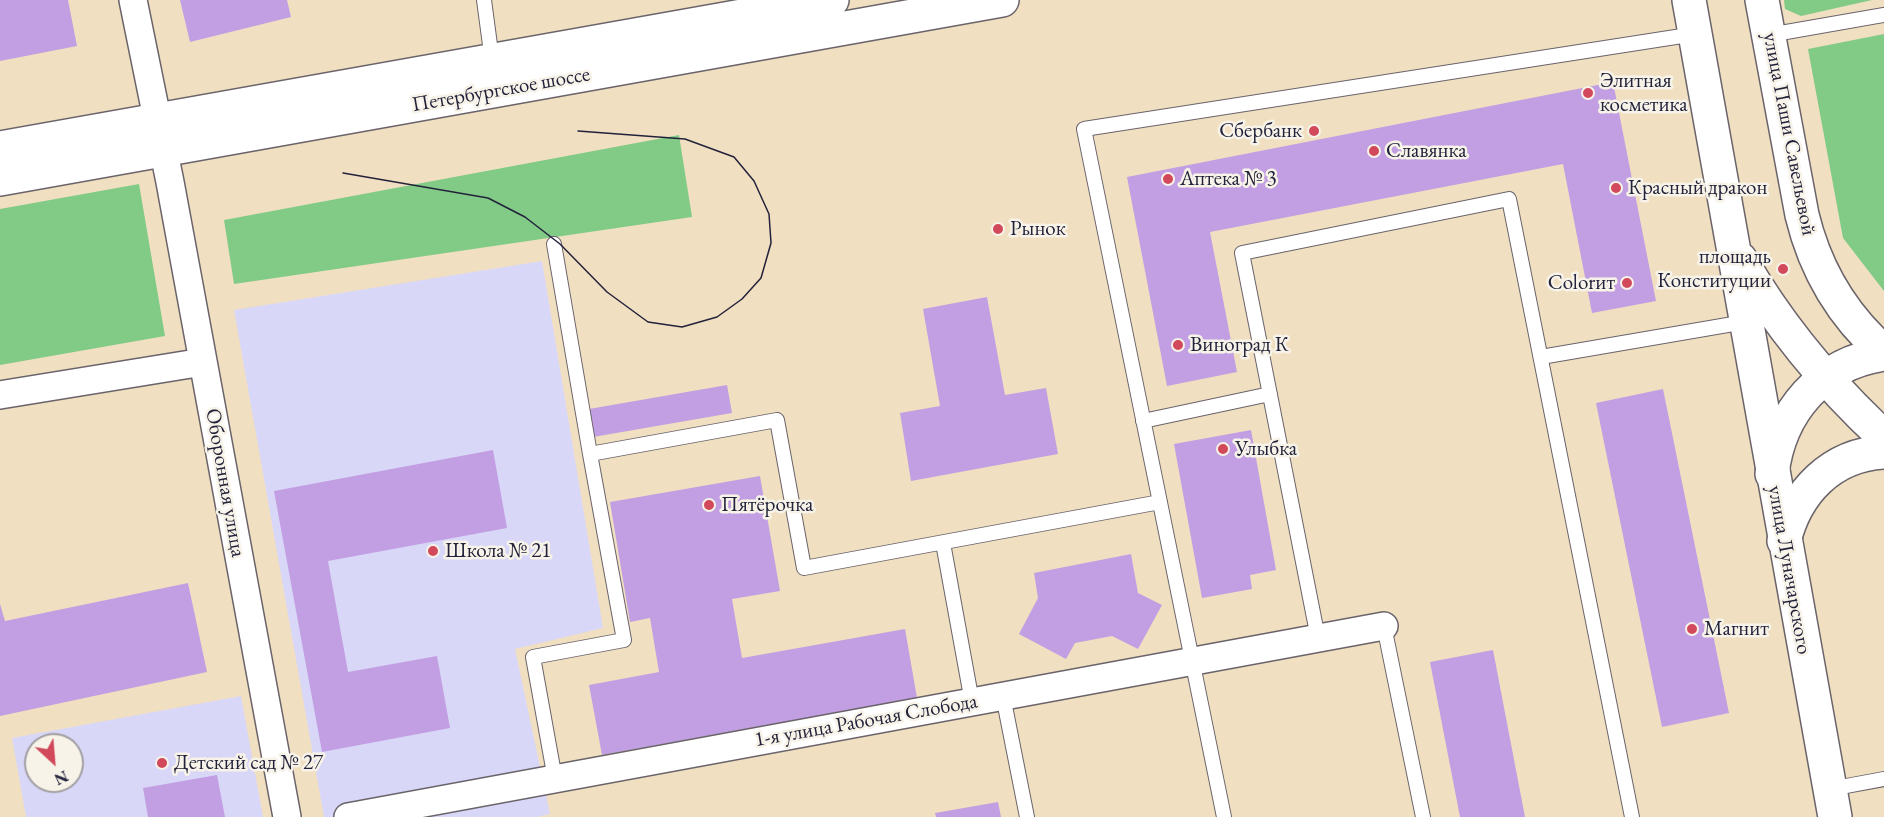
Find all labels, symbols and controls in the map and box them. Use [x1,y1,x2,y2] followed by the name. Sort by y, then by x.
[1757,30,1821,238] street label: улица Паши Савельевой
[410,62,592,118] street label: Петербургское шоссе
[1600,68,1688,118] place label: Элитная косметика
[1581,86,1595,100] marker: Элитная косметика
[1219,118,1302,144] place label: Сбербанк
[1307,124,1321,138] marker: Сбербанк
[1386,138,1467,164] place label: Славянка
[1367,144,1381,158] marker: Славянка
[1180,166,1277,192] place label: Аптека № 3
[1161,172,1175,186] marker: Аптека № 3
[1628,175,1767,201] place label: Красный дракон
[1609,181,1623,195] marker: Красный дракон
[1010,216,1066,242] place label: Рынок
[991,222,1005,236] marker: Рынок
[1657,244,1771,294] place label: площадь Конституции
[1776,262,1790,276] marker: площадь Конституции
[1548,270,1615,296] place label: Colorит
[1620,276,1634,290] marker: Colorит
[1190,332,1289,358] place label: Виноград К
[1171,338,1185,352] marker: Виноград К
[200,407,250,559] street label: Оборонная улица
[1235,436,1297,462] place label: Улыбка
[1216,442,1230,456] marker: Улыбка
[1762,484,1816,656] street label: улица Луначарского
[721,492,813,518] place label: Пятёрочка
[702,498,716,512] marker: Пятёрочка
[445,538,551,564] place label: Школа № 21
[426,544,440,558] marker: Школа № 21
[1704,616,1769,642] place label: Магнит
[1685,622,1699,636] marker: Магнит
[752,689,980,753] street label: 1-я улица Рабочая Слобода
[24,733,84,793] north arrow
[174,750,323,776] place label: Детский сад № 27
[155,756,169,770] marker: Детский сад № 27
[51,766,72,790] text: N

